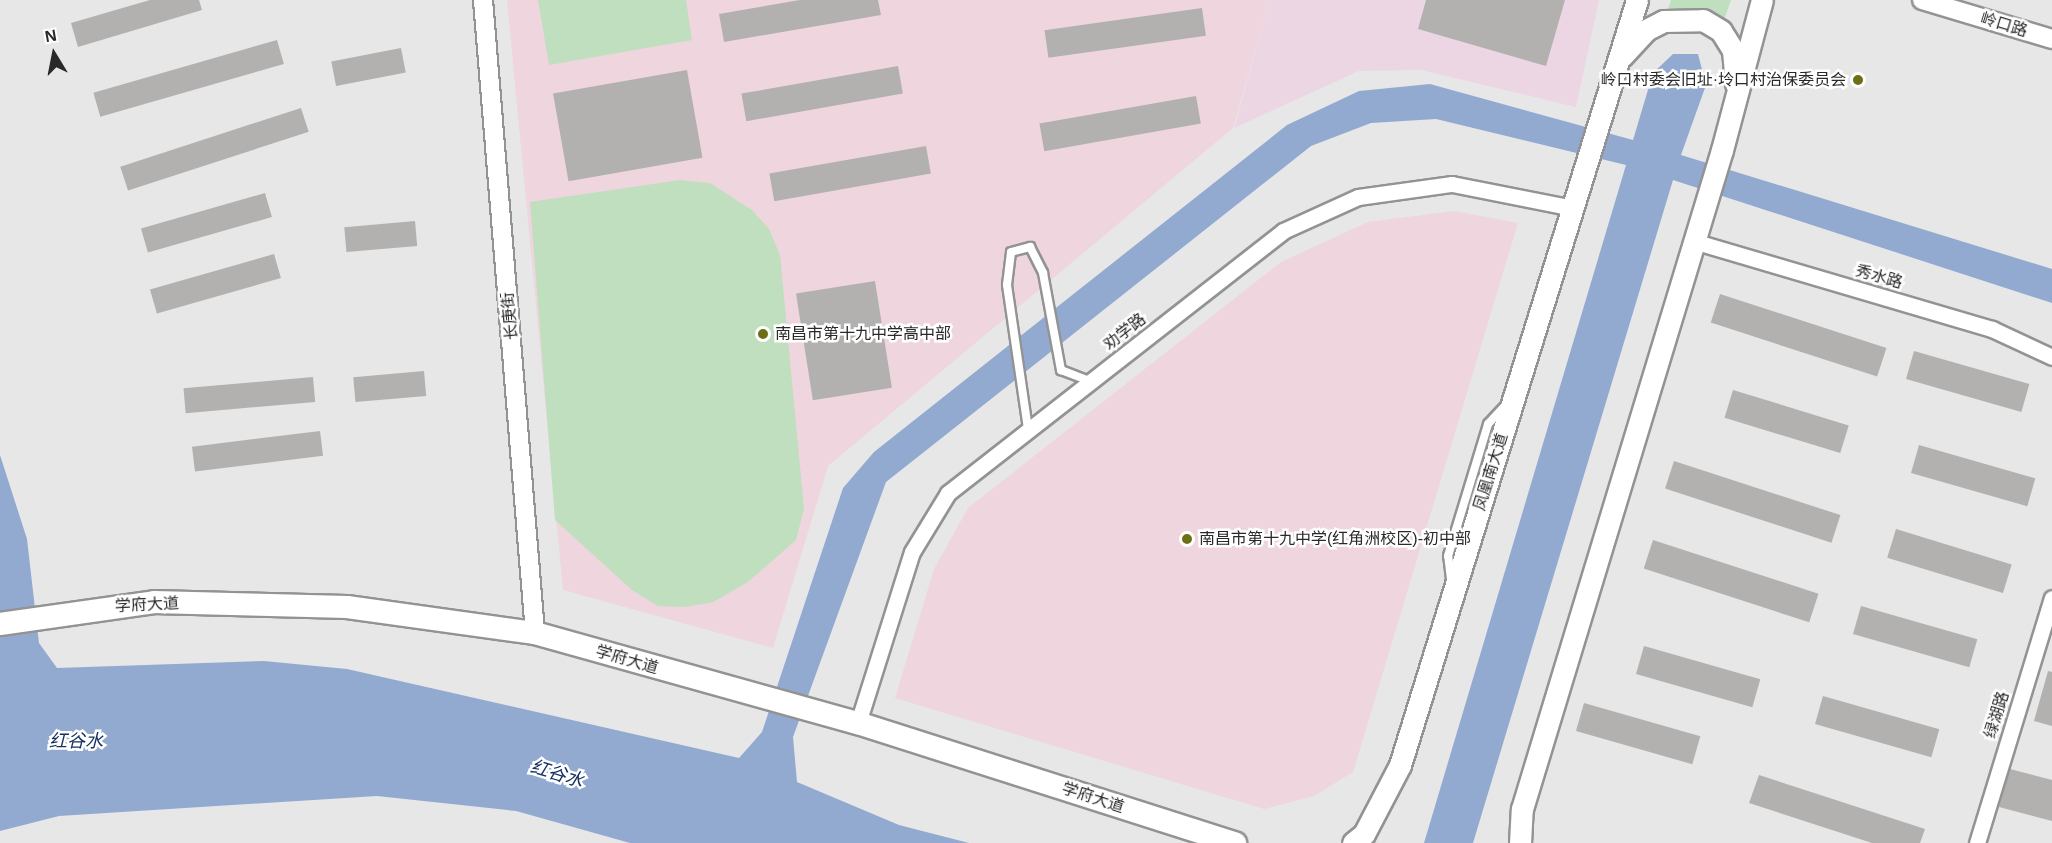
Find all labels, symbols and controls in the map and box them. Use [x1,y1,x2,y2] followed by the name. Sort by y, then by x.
[1978,9,2030,41] street label: 岭口路
[24,24,84,84] north arrow
[44,26,58,45] text: N
[1601,70,1846,90] place label: 岭口村委会旧址·坽口村治保委员会
[1851,73,1865,87] marker: 岭口村委会旧址·坽口村治保委员会
[1853,261,1905,293] street label: 秀水路
[498,291,522,341] street label: 长庚街
[1100,310,1150,354] street label: 劝学路
[775,324,951,344] place label: 南昌市第十九中学高中部
[756,327,770,341] marker: 南昌市第十九中学高中部
[1470,431,1512,513] street label: 凤凰南大道
[1199,529,1471,549] place label: 南昌市第十九中学(红角洲校区)-初中部
[1180,532,1194,546] marker: 南昌市第十九中学(红角洲校区)-初中部
[115,594,179,616] street label: 学府大道
[594,642,660,678] street label: 学府大道
[1981,689,2013,741] street label: 绿湖路
[49,730,103,752] water label: 红谷水
[528,756,586,792] water label: 红谷水
[1060,779,1126,817] street label: 学府大道

